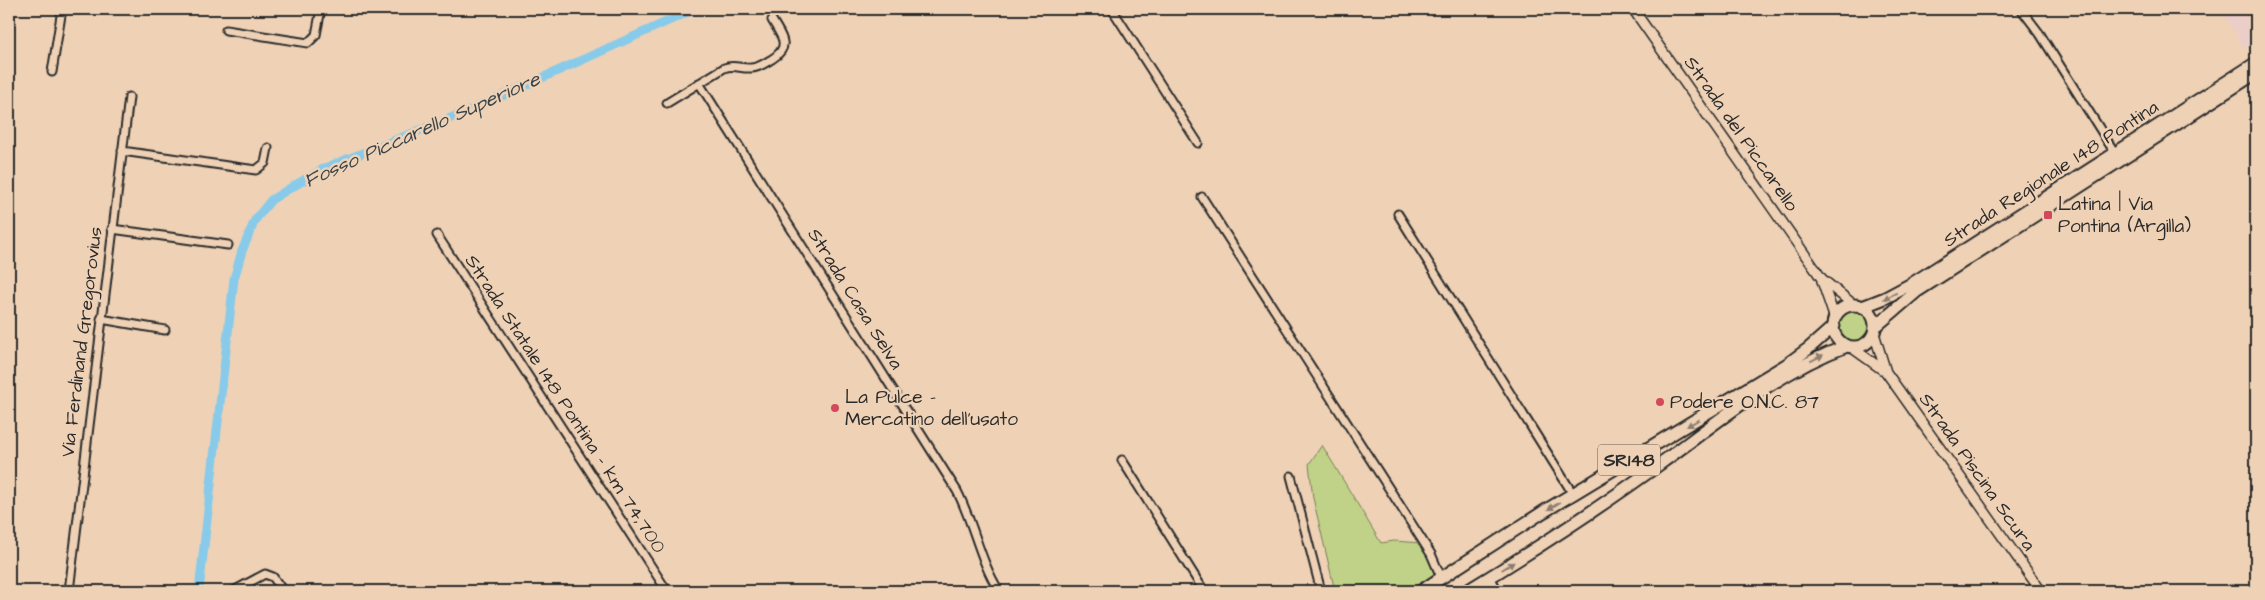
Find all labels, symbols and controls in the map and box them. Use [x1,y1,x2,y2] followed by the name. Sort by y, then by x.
[1677,51,1805,217] street label: Strada del Piccarello
[300,65,545,195] water label: Fosso Piccarello Superiore
[1938,94,2165,255] street label: Strada Regionale 148 Pontina
[2058,190,2191,241] place label: Latina | Via Pontina (Argilla)
[2042,209,2054,221] marker: Latina | Via Pontina (Argilla)
[801,223,910,375] street label: Strada Casa Selva
[54,225,111,459] street label: Via Ferdinand Gregorovius
[458,249,672,559] street label: Strada Statale 148 Pontina – km 74,700
[1883,292,1897,300] one-way arrow
[1810,354,1824,362] one-way arrow
[845,384,1018,433] place label: La Pulce - Mercatino dell'usato
[1912,388,2042,557] street label: Strada Piscina Scura
[1670,389,1819,416] place label: Podere O.N.C. 87
[1654,396,1666,408] marker: Podere O.N.C. 87
[829,402,841,414] marker: La Pulce - Mercatino dell'usato
[1687,418,1700,427] one-way arrow
[1598,444,1660,476] road number: SR148
[1547,501,1560,510] one-way arrow
[1502,561,1515,571] one-way arrow

